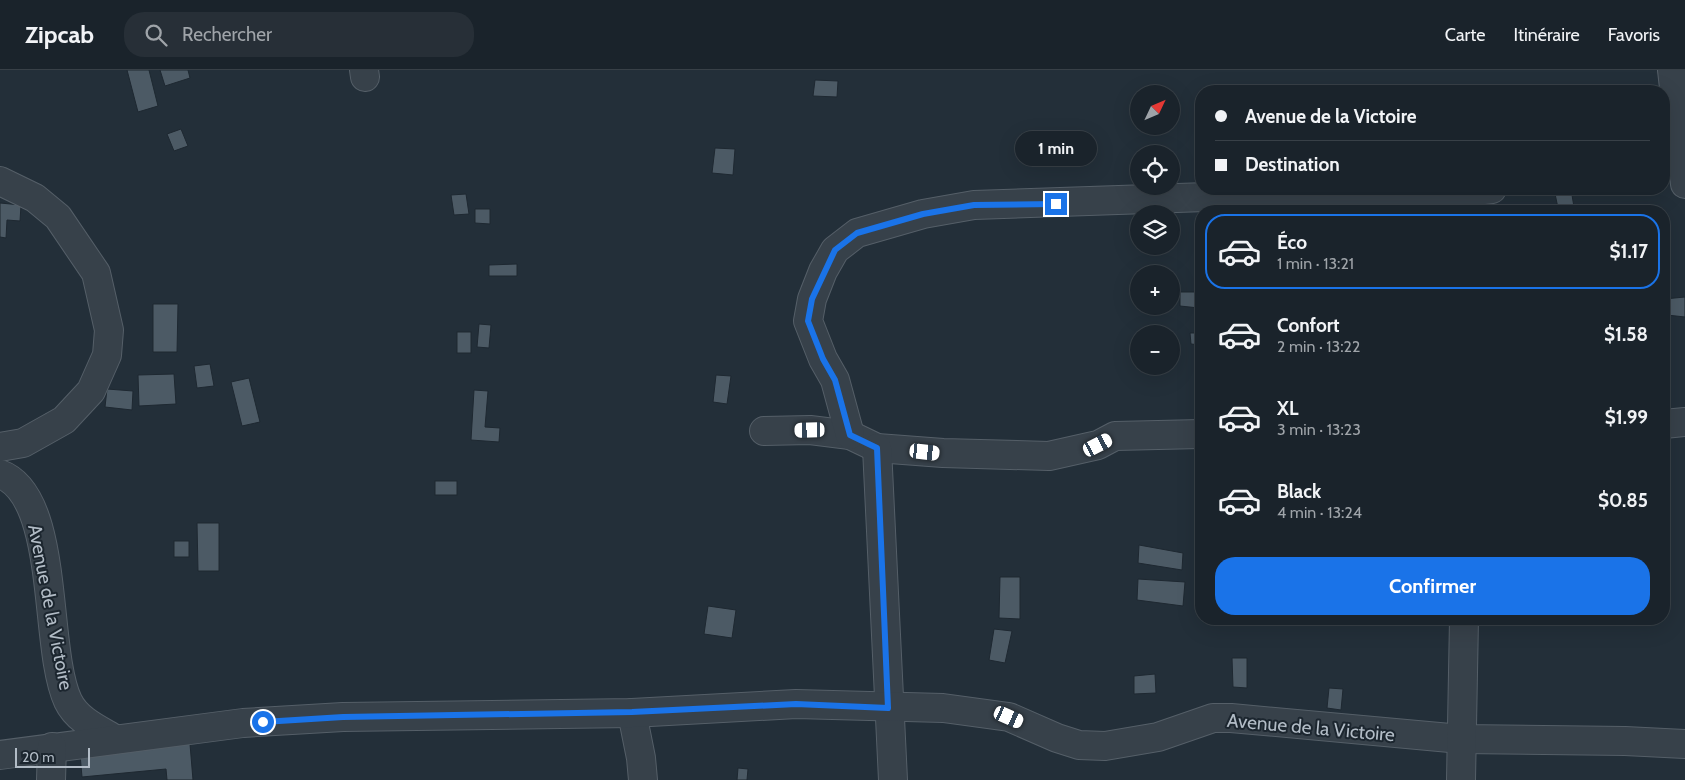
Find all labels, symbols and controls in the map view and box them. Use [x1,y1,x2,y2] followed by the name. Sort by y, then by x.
[124,12,474,57] search box
[25,20,94,49] text: Zipcab
[142,21,170,49] icon: search
[182,23,272,46] text: Rechercher
[1445,24,1485,46] text: Carte
[1513,24,1580,46] text: Itinéraire
[1608,24,1660,46] text: Favoris
[1130,85,1180,135] north arrow
[1130,85,1180,375] map controls
[1245,105,1417,128] text: Avenue de la Victoire
[1015,132,1097,166] callout: 1 min
[1038,139,1074,158] text: 1 min
[1130,145,1180,195] button: locate
[1245,153,1340,176] text: Destination
[1045,193,1067,215] route end
[1130,205,1180,255] button: layers
[1217,229,1262,274] icon: car
[1277,231,1307,254] text: Éco
[1609,240,1648,263] text: $1.17
[1277,254,1354,273] text: 1 min · 13:21
[1130,265,1180,315] button: +
[1217,312,1262,357] icon: car
[1277,314,1340,337] text: Confort
[1604,323,1648,346] text: $1.58
[1130,325,1180,375] button: −
[1277,337,1360,356] text: 2 min · 13:22
[1217,395,1262,440] icon: car
[1277,397,1298,420] text: XL
[1605,406,1648,429] text: $1.99
[1277,420,1361,439] text: 3 min · 13:23
[794,422,825,438] car
[1081,432,1114,458] car
[909,443,940,461] car
[1217,478,1262,523] icon: car
[1277,480,1321,503] text: Black
[1598,489,1648,512] text: $0.85
[1277,503,1362,522] text: 4 min · 13:24
[23,522,78,692] street label: Avenue de la Victoire
[1215,557,1650,615] button: Confirmer
[992,704,1025,730] car
[1226,709,1396,746] street label: Avenue de la Victoire
[252,711,274,733] route start
[15,745,90,768] scale bar
[22,748,55,766] text: 20 m

